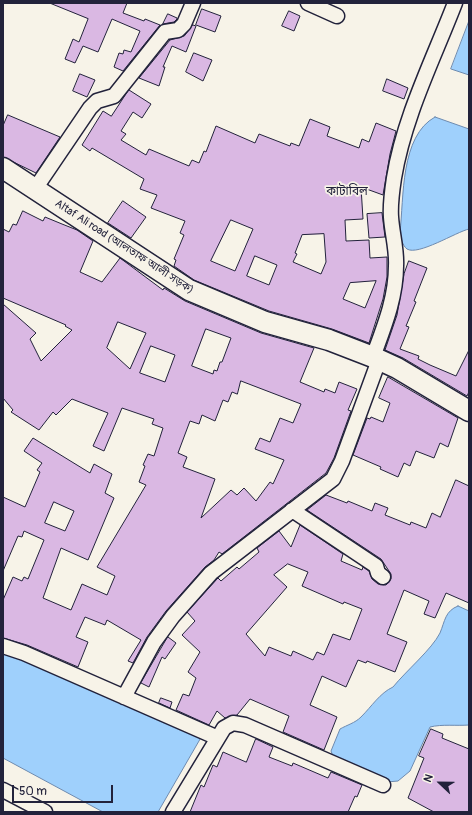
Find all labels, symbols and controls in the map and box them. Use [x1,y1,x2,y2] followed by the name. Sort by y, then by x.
[326,185,368,199] district label: কাটাবিল
[52,197,196,297] street label: Altaf Ali road (আলতাফ আলী সড়ক)
[420,763,460,803] north arrow
[421,772,436,784] text: N
[14,777,115,803] scale bar
[19,784,47,799] text: 50 m

